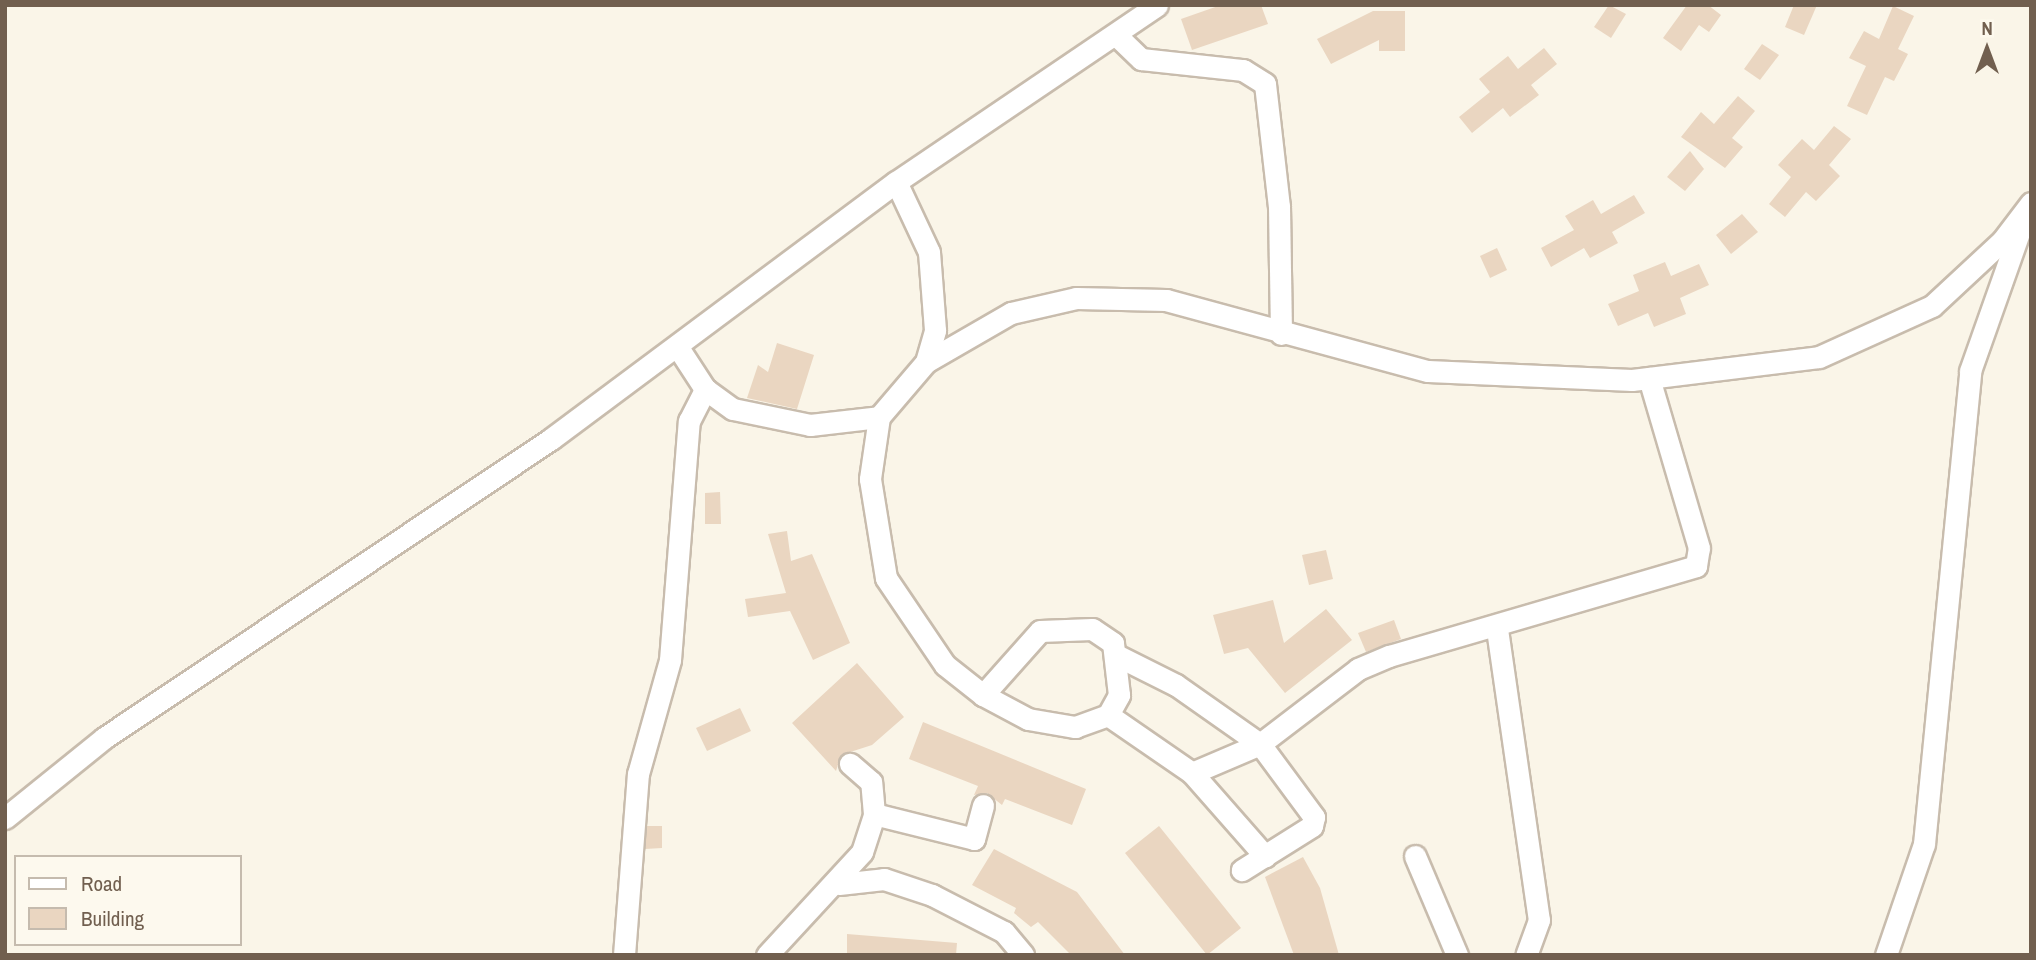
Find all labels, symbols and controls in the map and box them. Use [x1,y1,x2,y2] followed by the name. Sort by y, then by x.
[1952,14,2022,84] north arrow
[1981,15,1993,41] text: N
[14,855,242,946] legend
[81,869,122,898] text: Road
[81,904,144,933] text: Building

